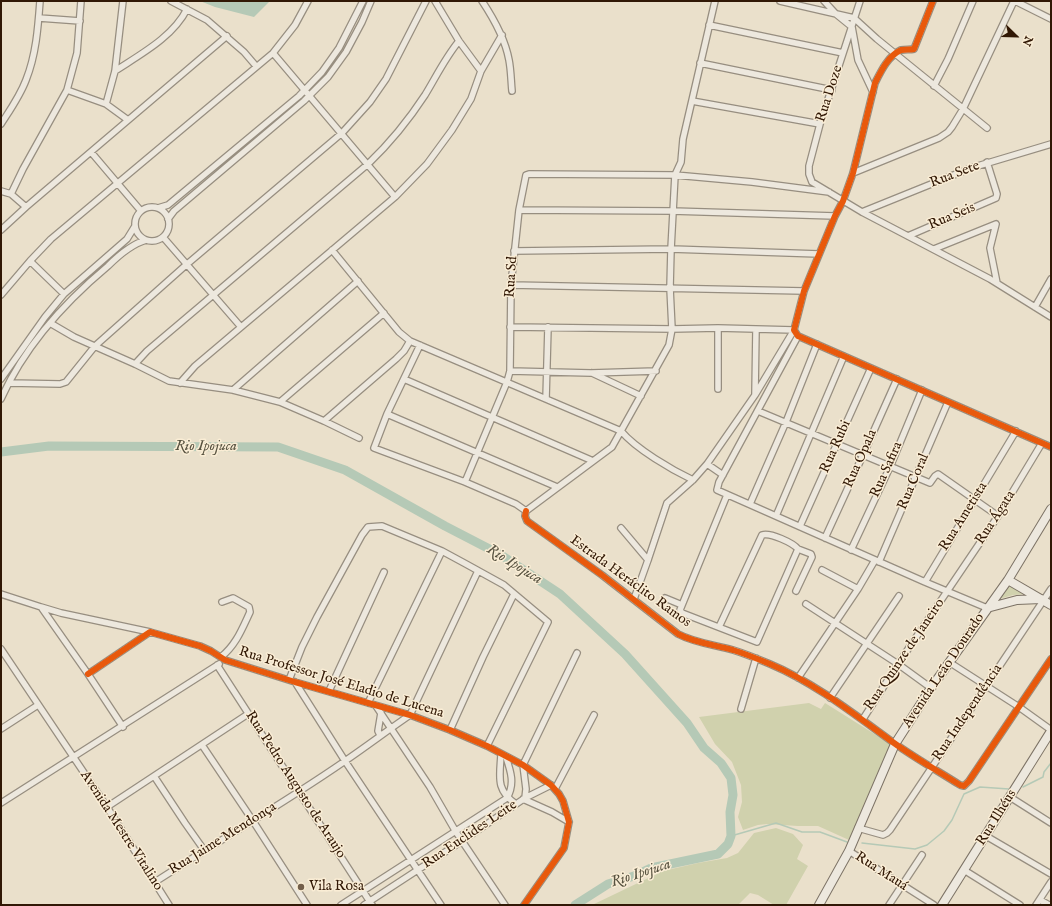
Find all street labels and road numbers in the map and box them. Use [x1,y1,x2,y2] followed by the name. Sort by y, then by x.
[813,64,847,124] street label: Rua Doze
[928,158,982,192] street label: Rua Sete
[926,200,978,234] street label: Rua Seis
[502,256,522,298] street label: Rua Sd
[817,418,855,476] street label: Rua Rubi
[841,427,881,491] street label: Rua Opala
[867,439,907,501] street label: Rua Safira
[895,451,933,513] street label: Rua Coral
[936,480,992,554] street label: Rua Ametista
[972,488,1020,548] street label: Rua Ágata
[566,532,694,632] street label: Estrada Heráclito Ramos
[861,596,949,714] street label: Rua Quinze de Janeiro
[899,610,989,732] street label: Avenida Leão Dourado
[237,644,445,722] street label: Rua Professor José Eladio de Lucena
[929,661,1007,765] street label: Rua Independência
[241,708,349,862] street label: Rua Pedro Augusto de Araujo
[76,768,166,894] street label: Avenida Mestre Vitalino
[973,787,1021,849] street label: Rua Ilhéus
[419,797,521,873] street label: Rua Euclides Leite
[166,799,280,879] street label: Rua Jaime Mendonça
[851,849,911,895] street label: Rua Mauá

